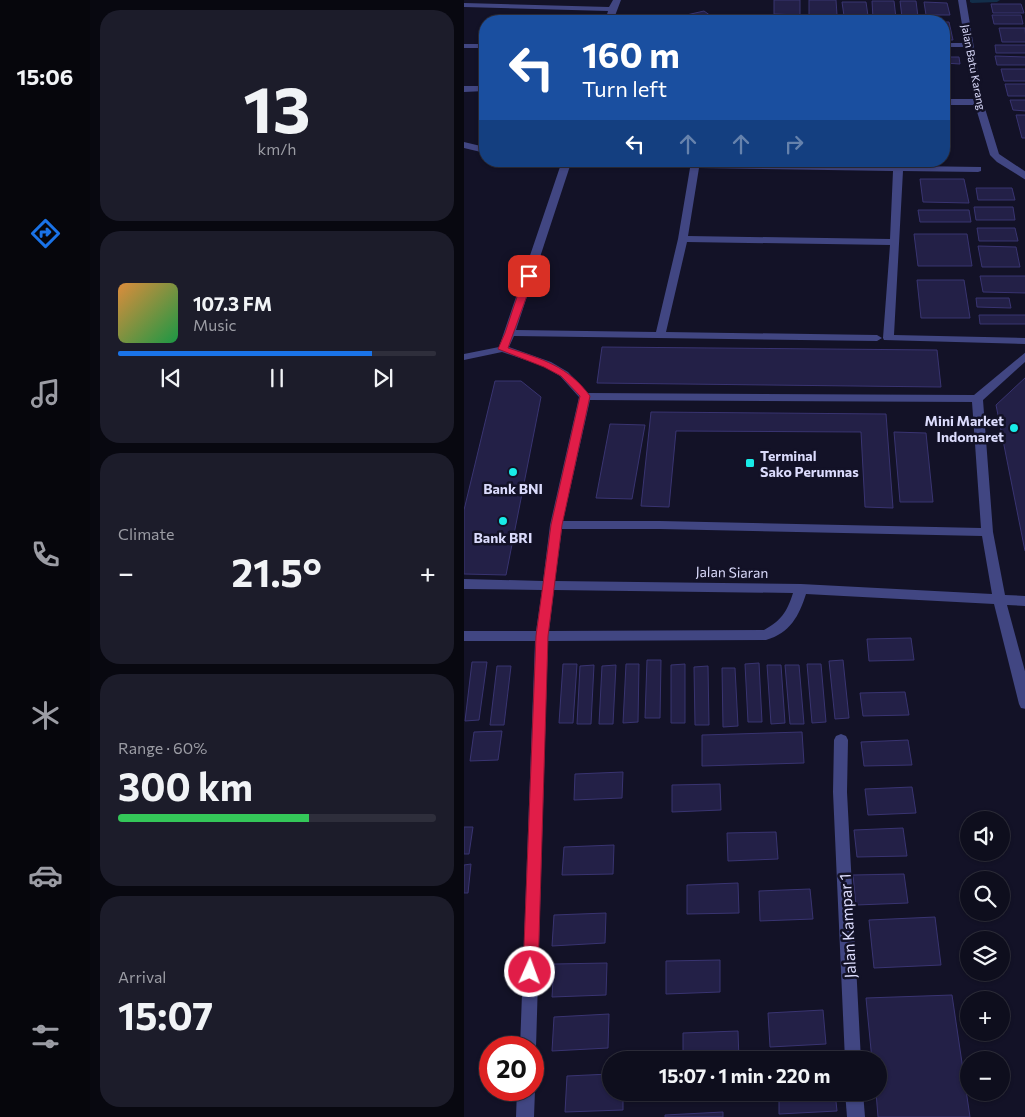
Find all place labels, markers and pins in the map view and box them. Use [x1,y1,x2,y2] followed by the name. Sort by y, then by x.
[508,255,550,297] pin
[925,412,1004,445] place label: Mini Market Indomaret
[1008,422,1020,434] marker: Mini Market Indomaret
[760,447,859,480] place label: Terminal Sako Perumnas
[744,457,756,469] marker: Terminal Sako Perumnas
[507,466,519,478] marker: Bank BNI
[483,480,543,497] place label: Bank BNI
[497,515,509,527] marker: Bank BRI
[474,529,532,546] place label: Bank BRI

